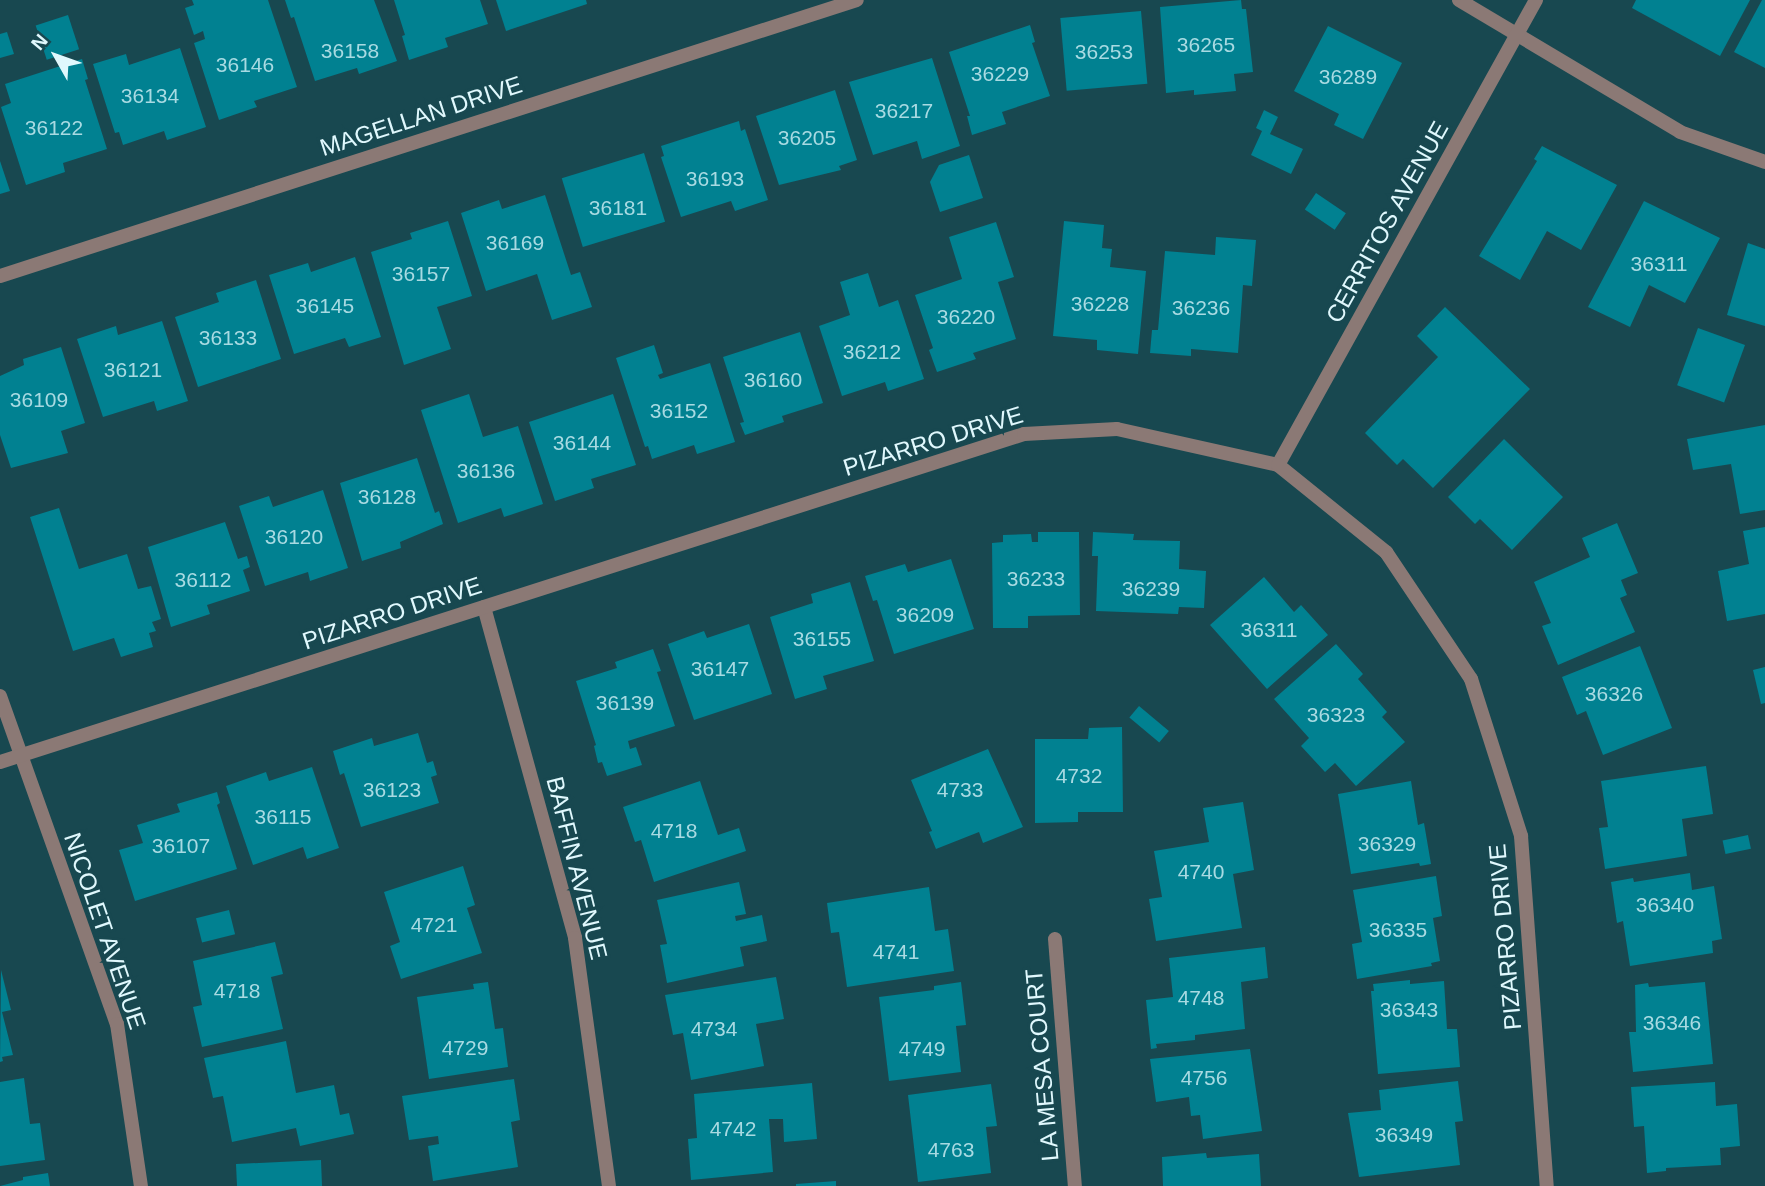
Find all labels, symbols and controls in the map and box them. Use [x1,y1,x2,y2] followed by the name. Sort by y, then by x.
[21,21,91,91] north arrow
[27,30,52,54] text: N
[1177,32,1235,58] house number: 36265
[321,38,379,64] house number: 36158
[1075,39,1133,65] house number: 36253
[216,52,274,78] house number: 36146
[971,61,1029,87] house number: 36229
[1319,64,1377,90] house number: 36289
[316,70,526,162] street label: MAGELLAN DRIVE
[121,83,179,109] house number: 36134
[875,98,933,124] house number: 36217
[25,115,83,141] house number: 36122
[1319,116,1455,328] street label: CERRITOS AVENUE
[778,125,836,151] house number: 36205
[686,166,744,192] house number: 36193
[589,195,647,221] house number: 36181
[486,230,544,256] house number: 36169
[1631,251,1687,277] house number: 36311
[392,261,450,287] house number: 36157
[1071,291,1129,317] house number: 36228
[296,293,354,319] house number: 36145
[1172,295,1230,321] house number: 36236
[937,304,995,330] house number: 36220
[199,325,257,351] house number: 36133
[843,339,901,365] house number: 36212
[104,357,162,383] house number: 36121
[744,367,802,393] house number: 36160
[10,387,68,413] house number: 36109
[650,398,708,424] house number: 36152
[840,400,1026,482] street label: PIZARRO DRIVE
[553,430,611,456] house number: 36144
[457,458,515,484] house number: 36136
[358,484,416,510] house number: 36128
[265,524,323,550] house number: 36120
[1007,566,1065,592] house number: 36233
[175,567,231,593] house number: 36112
[299,570,485,656] street label: PIZARRO DRIVE
[1122,576,1180,602] house number: 36239
[896,602,954,628] house number: 36209
[1241,617,1297,643] house number: 36311
[793,626,851,652] house number: 36155
[691,656,749,682] house number: 36147
[1585,681,1643,707] house number: 36326
[596,690,654,716] house number: 36139
[1307,702,1365,728] house number: 36323
[1056,763,1102,789] house number: 4732
[540,773,614,963] street label: BAFFIN AVENUE
[363,777,421,803] house number: 36123
[937,777,983,803] house number: 4733
[255,804,311,830] house number: 36115
[651,818,697,844] house number: 4718
[58,828,152,1034] street label: NICOLET AVENUE
[1358,831,1416,857] house number: 36329
[152,833,210,859] house number: 36107
[1483,843,1527,1031] street label: PIZARRO DRIVE
[1178,859,1224,885] house number: 4740
[1636,892,1694,918] house number: 36340
[411,912,457,938] house number: 4721
[1369,917,1427,943] house number: 36335
[873,939,919,965] house number: 4741
[1019,966,1065,1164] street label: LA MESA COURT
[214,978,260,1004] house number: 4718
[1178,985,1224,1011] house number: 4748
[1380,997,1438,1023] house number: 36343
[1643,1010,1701,1036] house number: 36346
[691,1016,737,1042] house number: 4734
[442,1035,488,1061] house number: 4729
[899,1036,945,1062] house number: 4749
[1181,1065,1227,1091] house number: 4756
[710,1116,756,1142] house number: 4742
[1375,1122,1433,1148] house number: 36349
[928,1137,974,1163] house number: 4763

